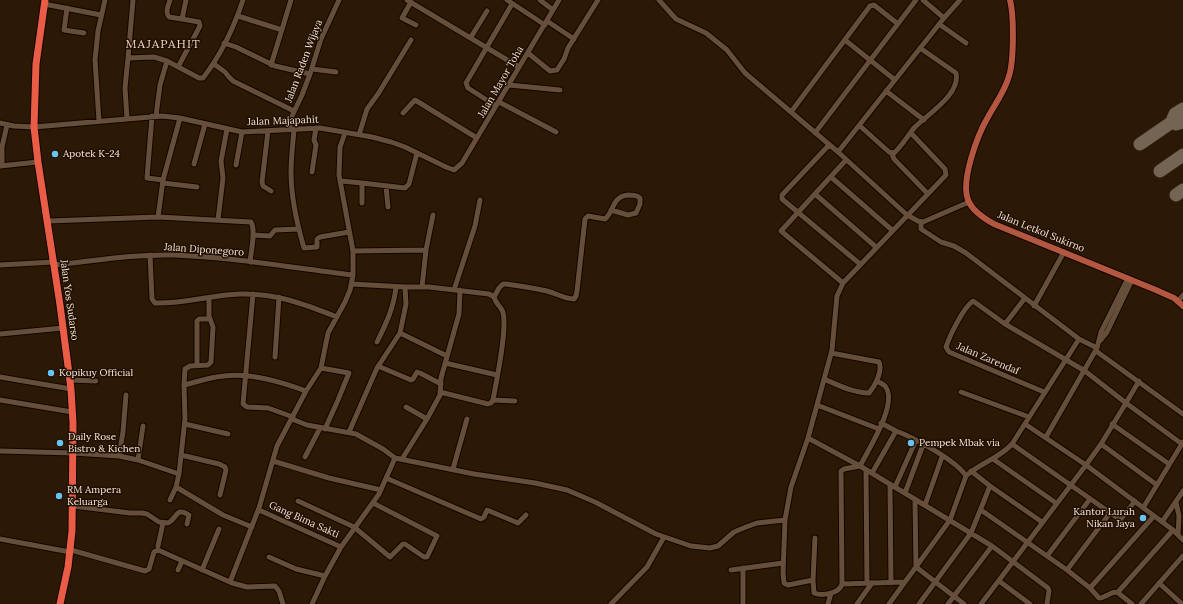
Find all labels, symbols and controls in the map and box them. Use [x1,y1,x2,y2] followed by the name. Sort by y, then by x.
[283,18,325,104] street label: Jalan Raden Wijaya
[125,38,201,52] district label: MAJAPAHIT
[476,44,526,120] street label: Jalan Mayor Toha
[247,114,319,128] street label: Jalan Majapahit
[63,148,120,160] place label: Apotek K-24
[50,149,60,159] marker: Apotek K-24
[996,209,1086,255] street label: Jalan Letkol Sukirno
[164,241,244,259] street label: Jalan Diponegoro
[57,259,81,341] street label: Jalan Yos Sudarso
[955,340,1021,378] street label: Jalan Zarendaf
[59,367,133,379] place label: Kopikuy Official
[46,368,56,378] marker: Kopikuy Official
[68,431,140,454] place label: Daily Rose Bistro & Kichen
[919,437,1000,449] place label: Pempek Mbak via
[55,438,65,448] marker: Daily Rose Bistro & Kichen
[906,438,916,448] marker: Pempek Mbak via
[67,484,121,508] place label: RM Ampera Keluarga
[54,491,64,501] marker: RM Ampera Keluarga
[267,499,341,541] street label: Gang Bima Sakti
[1073,506,1135,530] place label: Kantor Lurah Nikan Jaya
[1138,513,1148,523] marker: Kantor Lurah Nikan Jaya

